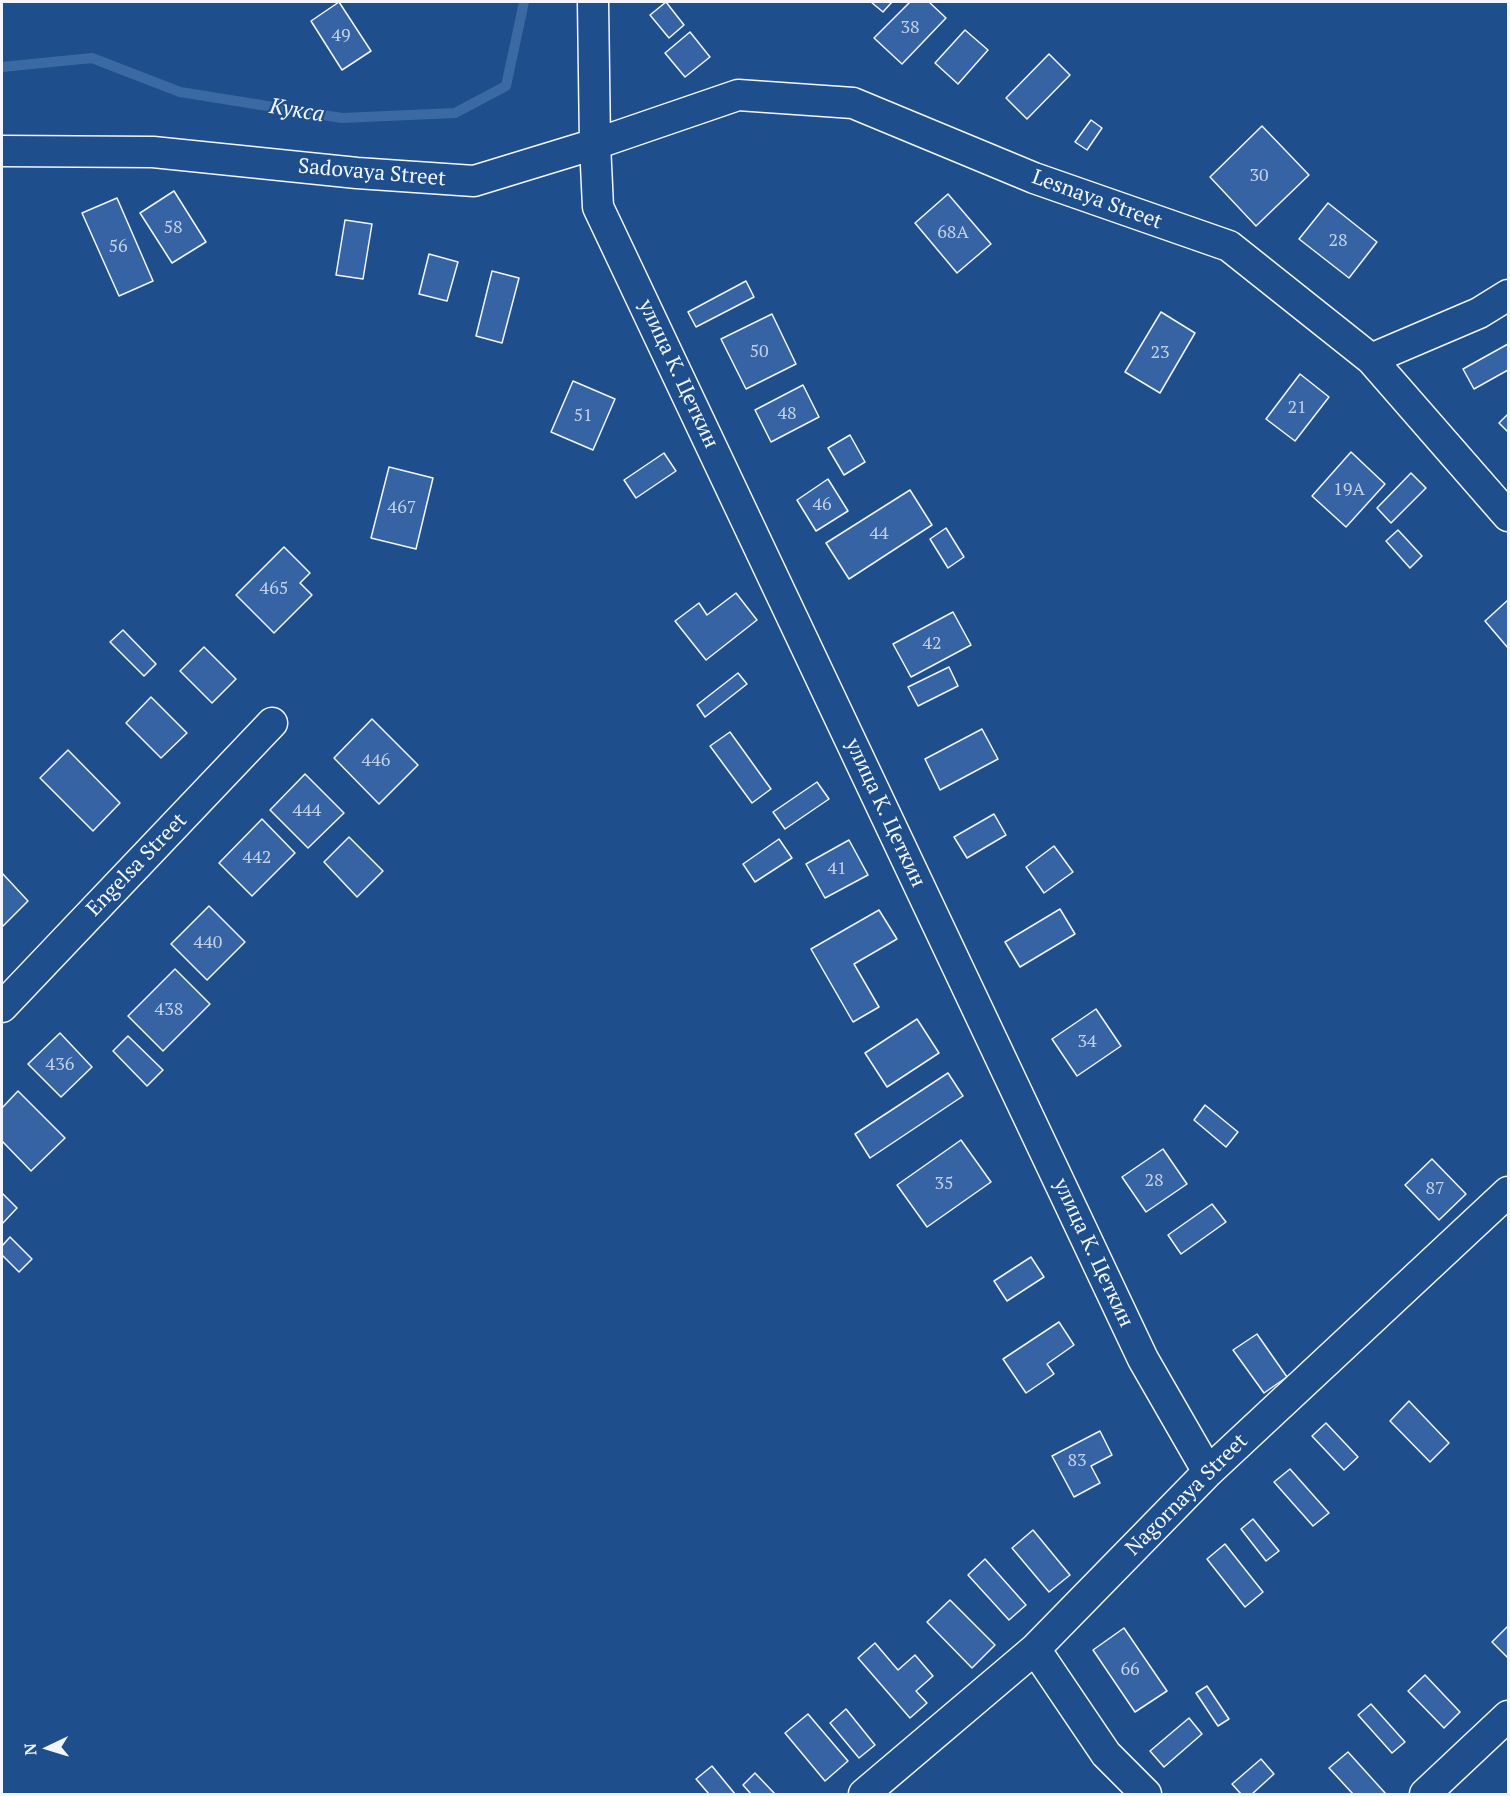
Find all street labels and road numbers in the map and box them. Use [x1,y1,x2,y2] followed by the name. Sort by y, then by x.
[297,154,447,192] street label: Sadovaya Street
[1029,165,1165,235] street label: Lesnaya Street
[633,296,723,452] street label: улица К. Цеткин
[840,735,930,891] street label: улица К. Цеткин
[82,808,192,922] street label: Engelsa Street
[1048,1175,1138,1331] street label: улица К. Цеткин
[1121,1429,1253,1561] street label: Nagornaya Street

